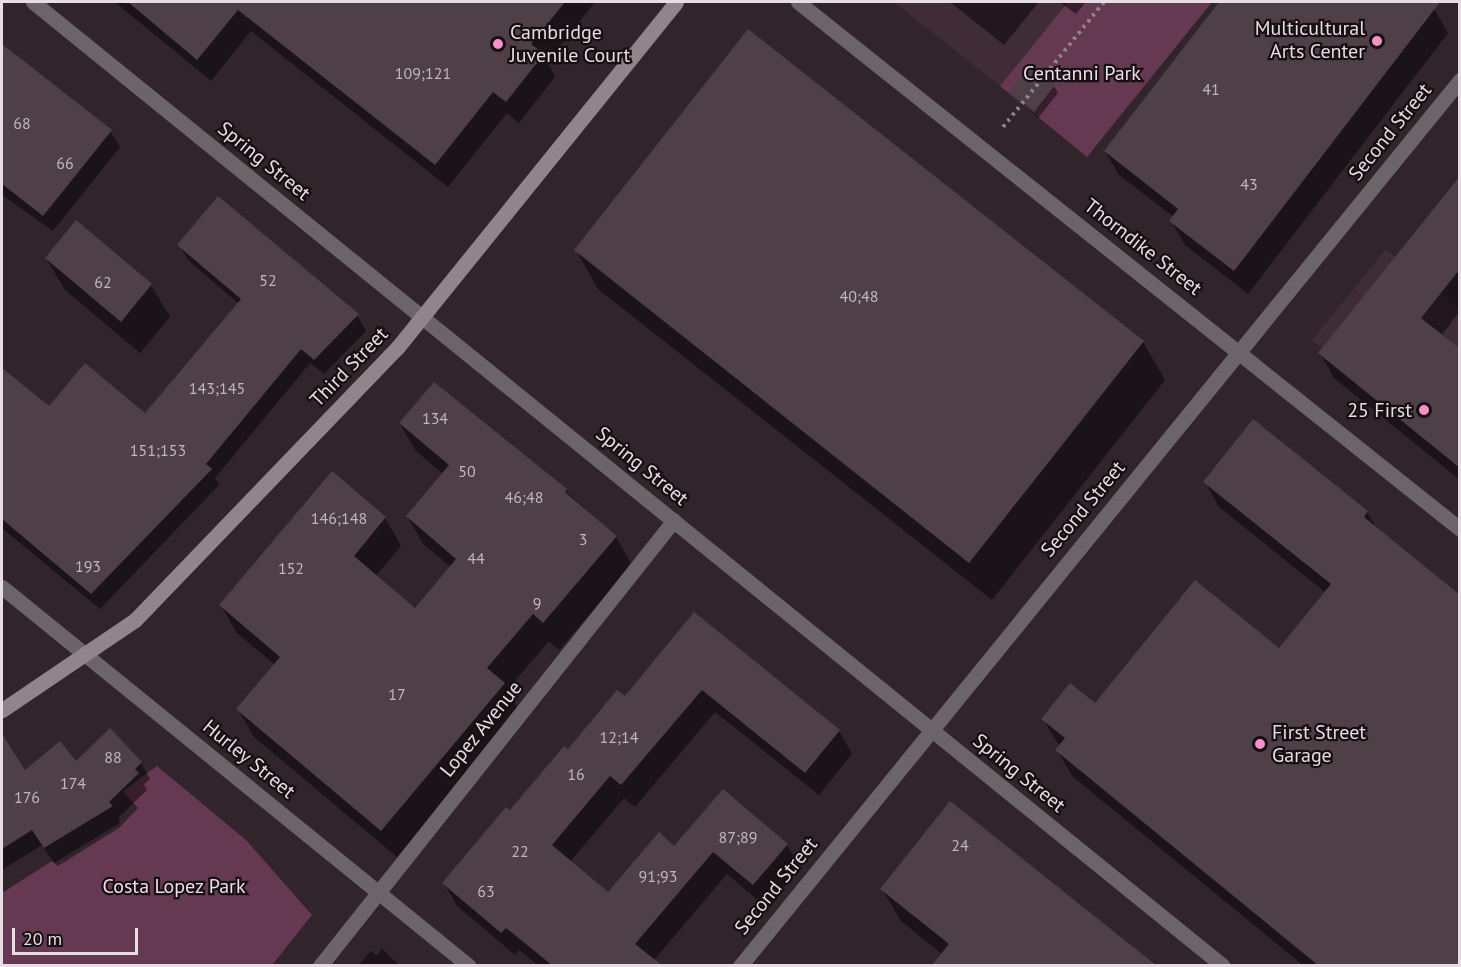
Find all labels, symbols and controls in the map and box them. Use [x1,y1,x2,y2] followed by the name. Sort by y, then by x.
[1255,17,1365,64] place label: Multicultural Arts Center
[510,20,630,67] place label: Cambridge Juvenile Court
[1370,34,1384,48] marker: Multicultural Arts Center
[491,37,505,51] marker: Cambridge Juvenile Court
[1023,61,1141,85] park label: Centanni Park
[395,63,451,83] house number: 109;121
[1202,79,1220,99] house number: 41
[1344,79,1436,185] street label: Second Street
[13,113,31,133] house number: 68
[213,117,315,205] street label: Spring Street
[56,153,74,173] house number: 66
[1240,174,1258,194] house number: 43
[1079,194,1207,300] street label: Thorndike Street
[259,270,277,290] house number: 52
[94,272,112,292] house number: 62
[840,286,878,306] house number: 40;48
[305,322,393,412] street label: Third Street
[189,378,245,398] house number: 143;145
[1347,398,1412,422] place label: 25 First
[1417,403,1431,417] marker: 25 First
[422,408,448,428] house number: 134
[591,422,693,510] street label: Spring Street
[130,440,186,460] house number: 151;153
[1036,456,1130,562] street label: Second Street
[458,461,476,481] house number: 50
[505,487,543,507] house number: 46;48
[311,508,367,528] house number: 146;148
[579,529,587,549] house number: 3
[467,548,485,568] house number: 44
[75,556,101,576] house number: 193
[278,558,304,578] house number: 152
[533,593,541,613] house number: 9
[435,676,527,782] street label: Lopez Avenue
[388,684,406,704] house number: 17
[198,714,300,804] street label: Hurley Street
[1272,720,1366,767] place label: First Street Garage
[600,727,638,747] house number: 12;14
[968,729,1070,817] street label: Spring Street
[1253,737,1267,751] marker: First Street Garage
[104,747,122,767] house number: 88
[567,764,585,784] house number: 16
[60,773,86,793] house number: 174
[14,787,40,807] house number: 176
[719,827,757,847] house number: 87;89
[730,833,822,939] street label: Second Street
[951,835,969,855] house number: 24
[511,841,529,861] house number: 22
[639,866,677,886] house number: 91;93
[102,874,246,898] park label: Costa Lopez Park
[477,881,495,901] house number: 63
[15,916,141,954] scale bar
[23,927,62,950] text: 20 m

